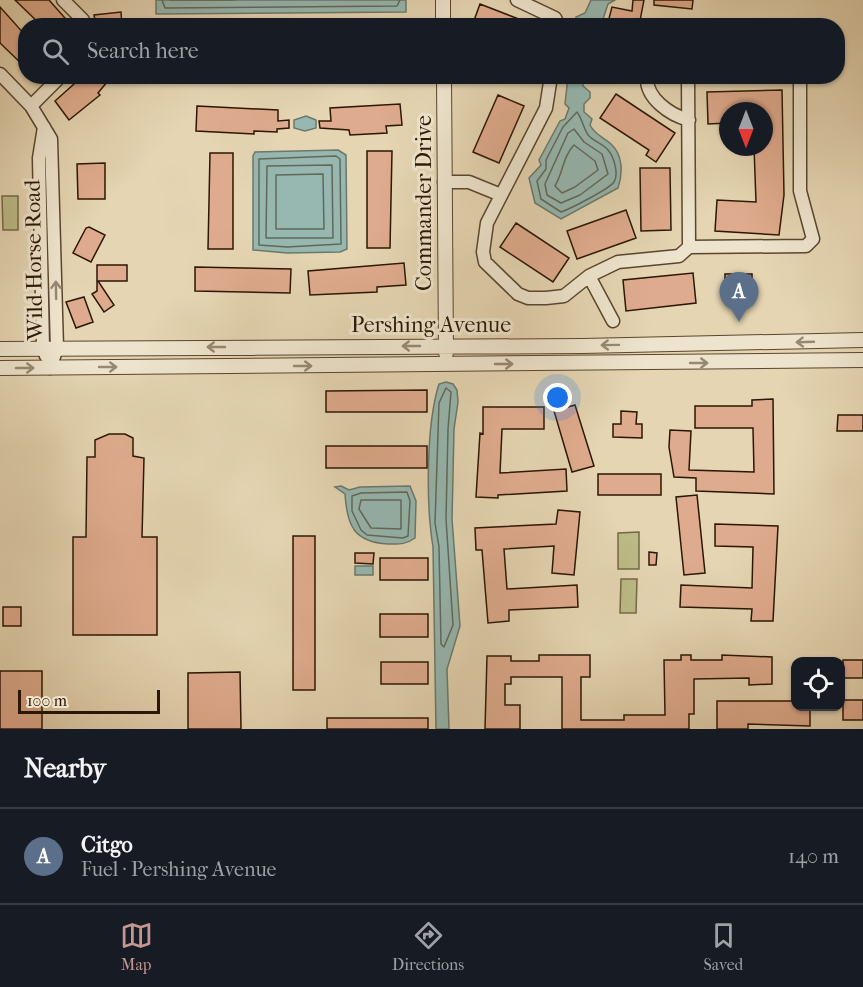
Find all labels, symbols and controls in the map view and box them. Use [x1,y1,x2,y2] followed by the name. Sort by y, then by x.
[18,18,845,84] search box
[39,35,72,68] icon: search
[87,38,199,64] text: Search here
[719,102,773,156] north arrow
[411,115,437,291] street label: Commander Drive
[20,178,48,342] street label: Wild Horse Road
[720,272,758,322] pin: A
[50,280,62,300] one-way arrow
[351,312,511,338] street label: Pershing Avenue
[795,336,815,347] one-way arrow
[600,339,620,351] one-way arrow
[401,340,421,352] one-way arrow
[206,341,226,353] one-way arrow
[689,357,709,369] one-way arrow
[494,358,514,370] one-way arrow
[293,360,313,372] one-way arrow
[98,361,118,373] one-way arrow
[14,362,34,374] one-way arrow
[543,383,572,412] your location
[791,657,845,711] map controls
[791,657,845,711] button: locate
[18,687,160,714] scale bar
[27,691,67,710] text: 100 m
[24,753,106,784] text: Nearby
[81,832,133,858] text: Citgo
[37,845,50,868] text: A
[788,845,839,868] text: 140 m
[81,858,277,881] text: Fuel · Pershing Avenue
[120,919,153,974] tab: Map
[392,919,464,974] tab: Directions
[704,919,743,974] tab: Saved

